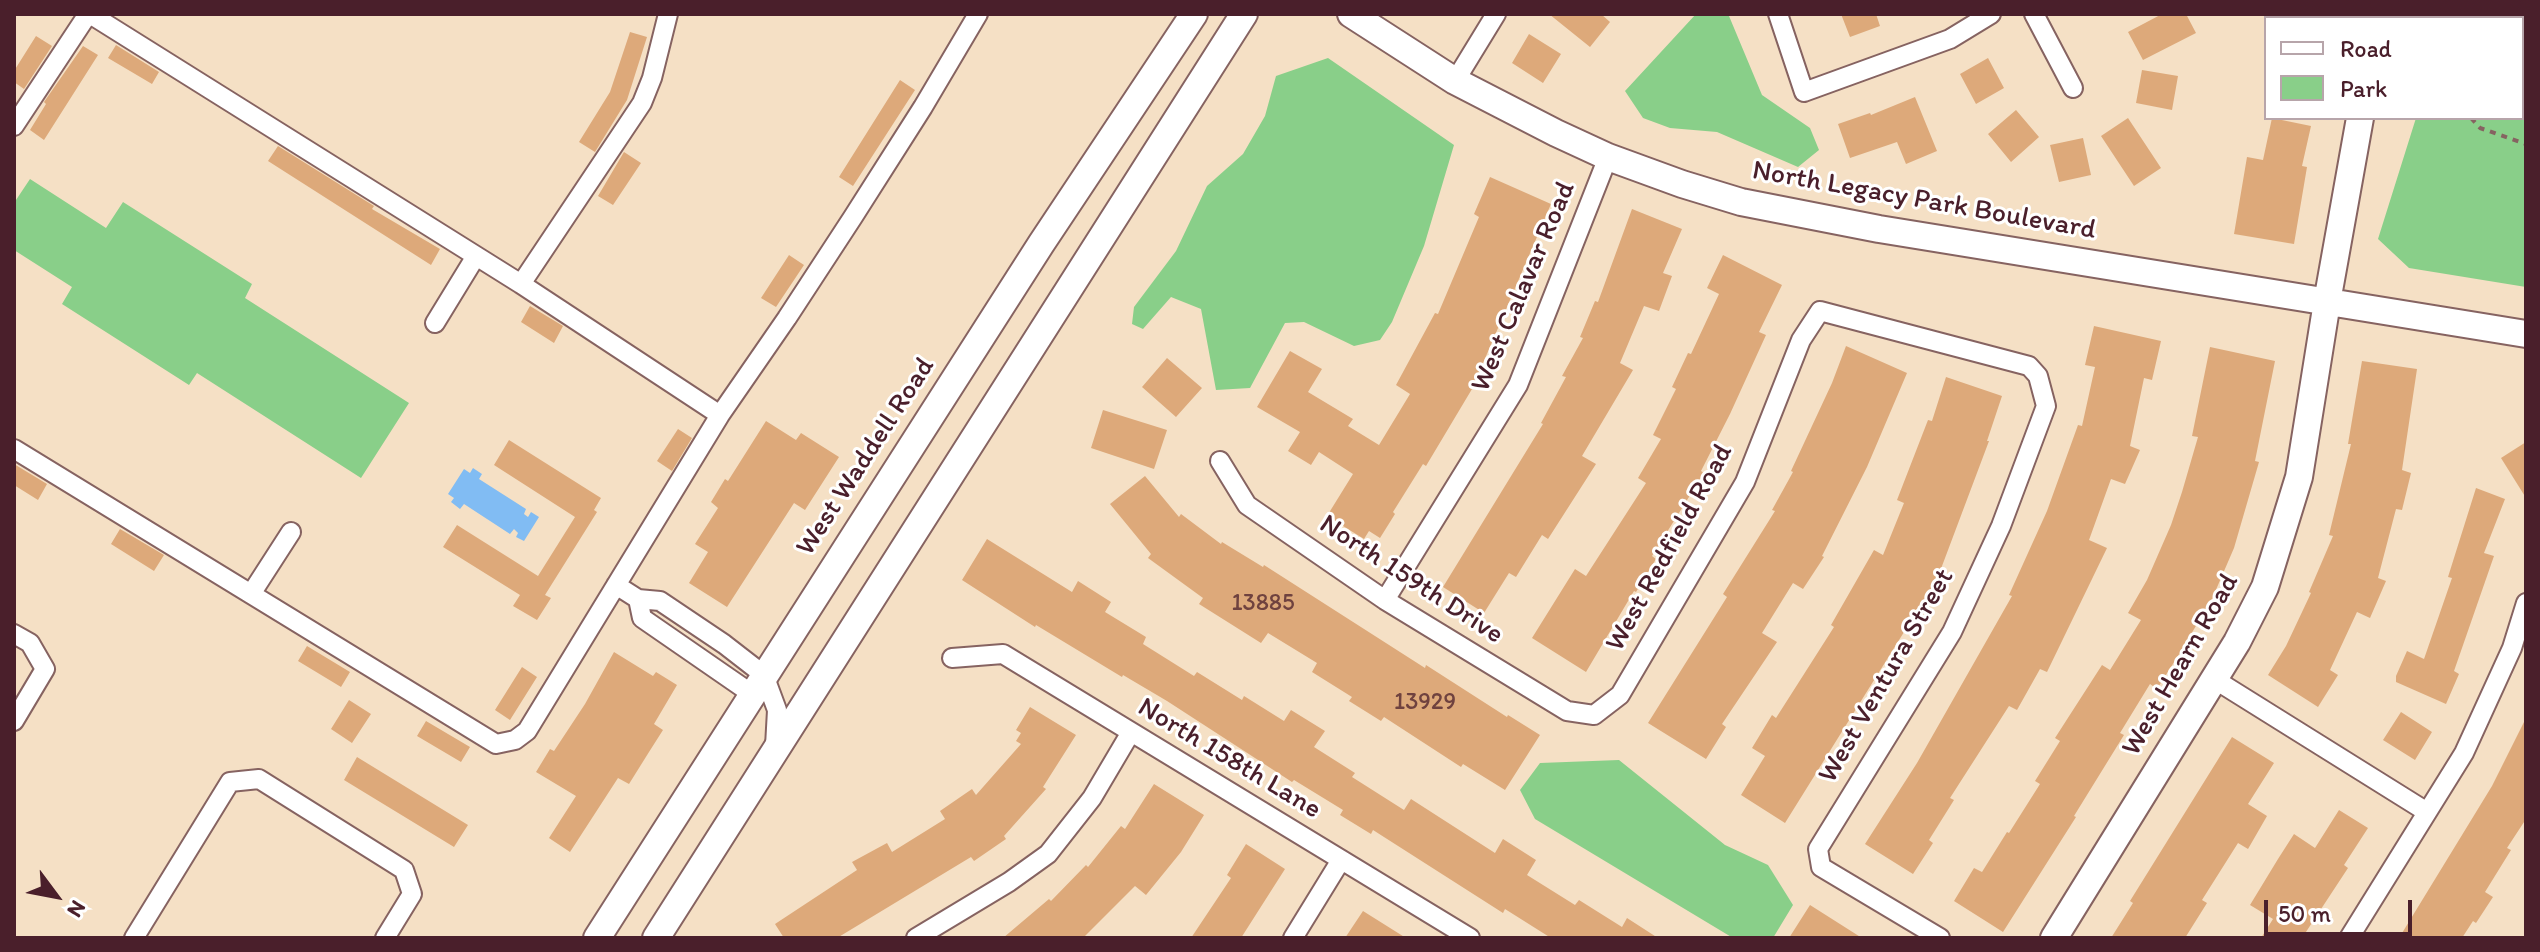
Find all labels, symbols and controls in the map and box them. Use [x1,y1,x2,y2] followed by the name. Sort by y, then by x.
[2264,16,2524,120] legend
[2340,34,2392,63] text: Road
[2340,74,2387,103] text: Park
[1749,154,2099,248] street label: North Legacy Park Boulevard
[1465,177,1583,397] street label: West Calavar Road
[789,352,943,562] street label: West Waddell Road
[1599,438,1741,658] street label: West Redfield Road
[1313,508,1509,652] street label: North 159th Drive
[1812,563,1962,789] street label: West Ventura Street
[2115,568,2247,762] street label: West Hearn Road
[1231,590,1295,618] house number: 13885
[1394,689,1456,717] house number: 13929
[1131,691,1327,827] street label: North 158th Lane
[16,856,96,936] north arrow
[2268,884,2416,934] scale bar
[61,896,92,922] text: N
[2278,899,2331,928] text: 50 m

